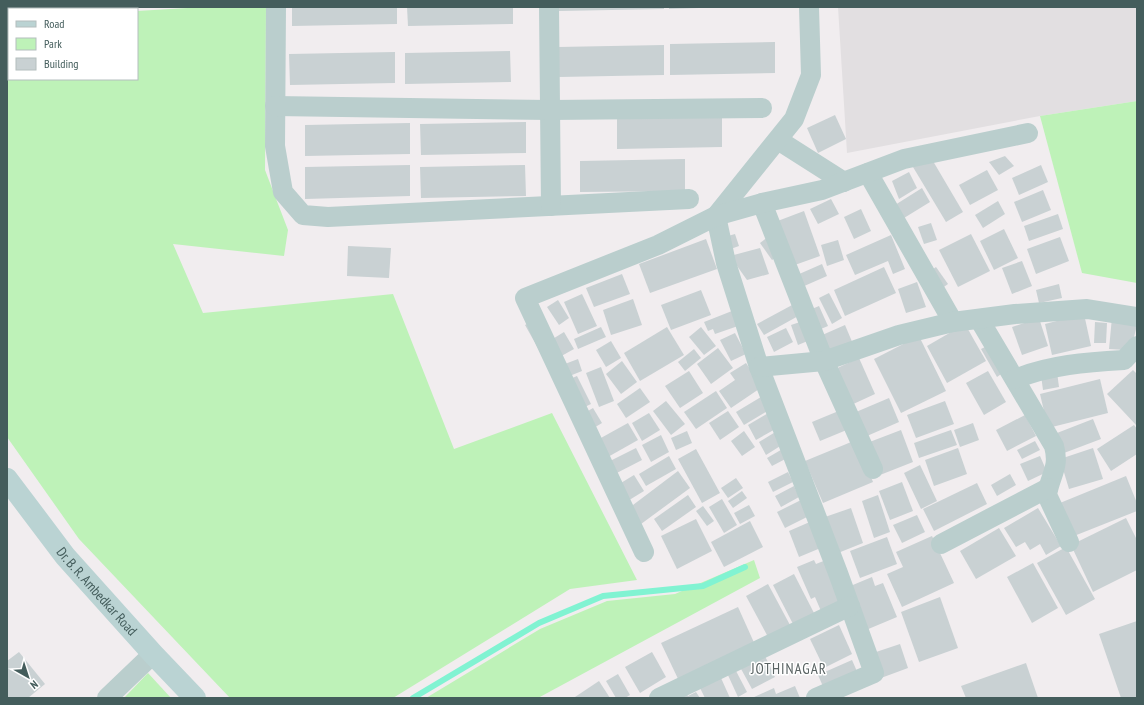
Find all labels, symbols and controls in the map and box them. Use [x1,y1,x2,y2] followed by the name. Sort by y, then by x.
[8,8,138,80] legend
[44,16,64,31] text: Road
[44,36,62,51] text: Park
[44,56,79,71] text: Building
[53,544,141,639] street label: Dr. B. R. Ambedkar Road
[8,657,48,697] north arrow
[750,659,827,678] district label: JOTHINAGAR
[28,677,41,692] text: N

